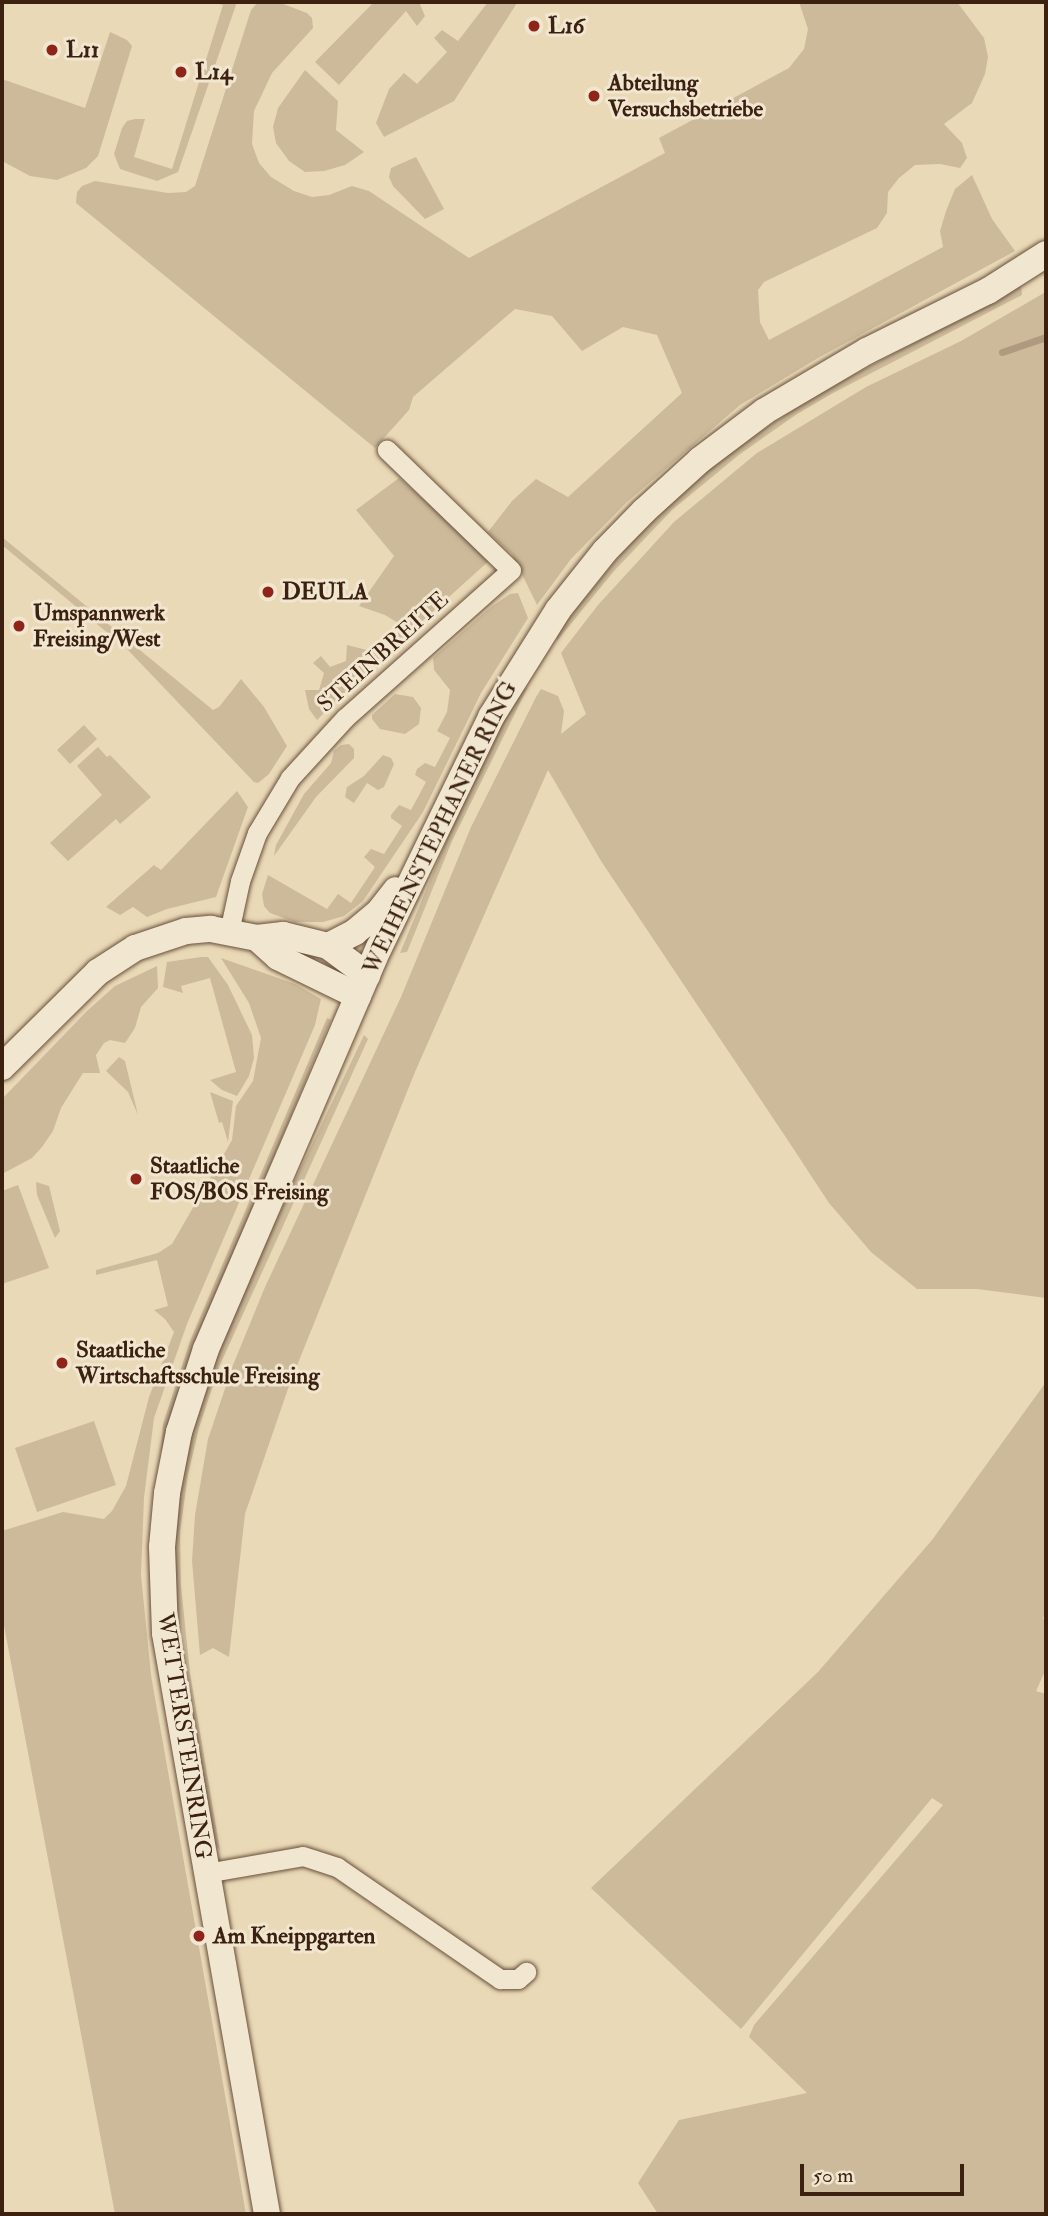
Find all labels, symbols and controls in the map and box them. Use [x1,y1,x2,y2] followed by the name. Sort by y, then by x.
[548,12,584,40] place label: L16
[526,18,542,34] marker: L16
[66,36,99,64] place label: L11
[44,42,60,58] marker: L11
[195,58,232,86] place label: L14
[173,64,189,80] marker: L14
[608,69,763,123] place label: Abteilung Versuchsbetriebe
[586,88,602,104] marker: Abteilung Versuchsbetriebe
[282,578,368,606] place label: DEULA
[260,584,276,600] marker: DEULA
[312,586,454,718] street label: STEINBREITE
[33,599,165,653] place label: Umspannwerk Freising/West
[11,618,27,634] marker: Umspannwerk Freising/West
[357,677,523,979] street label: WEIHENSTEPHANER RING
[150,1152,329,1206] place label: Staatliche FOS/BOS Freising
[128,1171,144,1187] marker: Staatliche FOS/BOS Freising
[76,1336,320,1390] place label: Staatliche Wirtschaftsschule Freising
[54,1355,70,1371] marker: Staatliche Wirtschaftsschule Freising
[151,1611,217,1861] street label: WETTERSTEINRING
[213,1922,375,1950] place label: Am Kneippgarten
[191,1928,207,1944] marker: Am Kneippgarten
[803,2150,968,2194] scale bar
[813,2162,854,2189] text: 50 m

